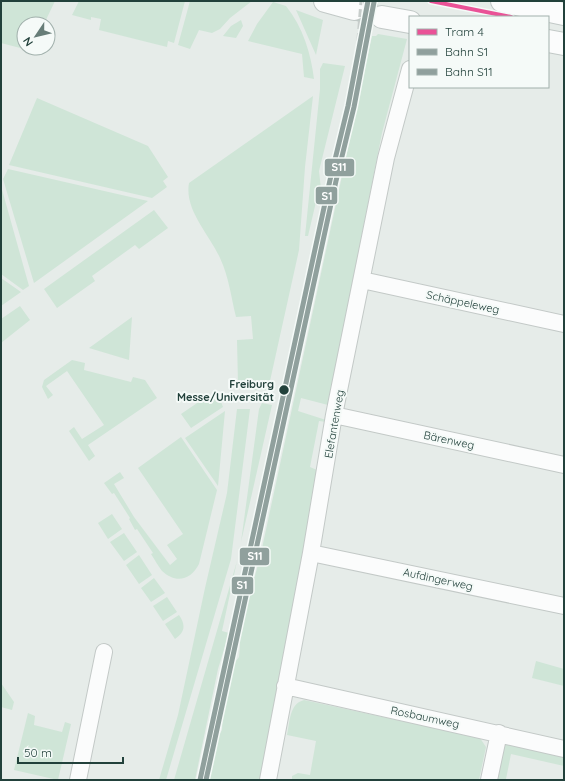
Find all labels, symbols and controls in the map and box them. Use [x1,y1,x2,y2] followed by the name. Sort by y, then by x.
[16,16,56,56] north arrow
[409,16,549,88] legend
[445,24,484,39] text: Tram 4
[20,34,36,49] text: N
[445,44,488,59] text: Bahn S1
[445,64,493,79] text: Bahn S11
[324,158,355,177] line badge: S11
[331,160,347,174] text: S11
[315,186,338,205] line badge: S1
[322,189,332,203] text: S1
[425,287,501,317] street label: Schäppeleweg
[177,377,274,404] place label: Freiburg Messe/Universität
[277,383,291,397] marker: Freiburg Messe/Universität
[321,389,347,459] street label: Elefantenweg
[422,428,476,452] street label: Bärenweg
[239,547,270,566] line badge: S11
[247,549,263,563] text: S11
[402,565,474,593] street label: Aufdingerweg
[231,576,254,595] line badge: S1
[237,578,247,592] text: S1
[389,703,461,731] street label: Rosbaumweg
[18,739,123,765] scale bar
[24,745,52,760] text: 50 m

